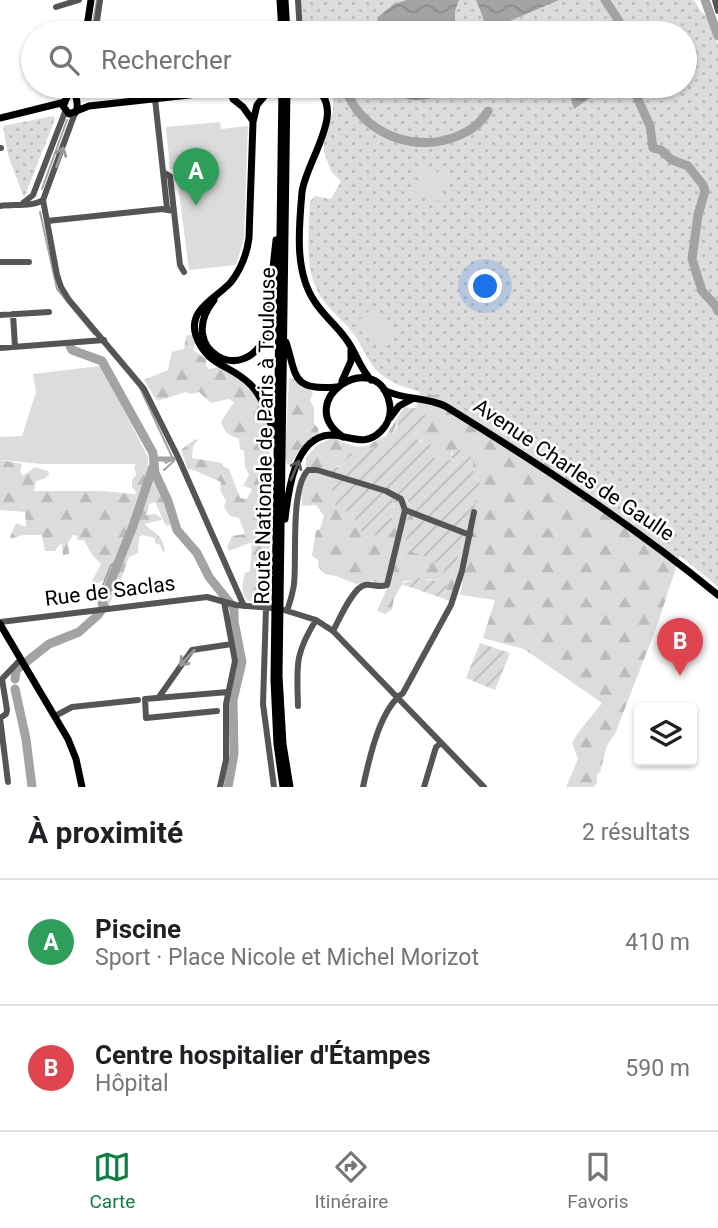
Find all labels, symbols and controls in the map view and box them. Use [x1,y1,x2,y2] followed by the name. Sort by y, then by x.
[21,21,697,98] search box
[45,41,83,79] icon: search
[101,45,232,75] text: Rechercher
[55,146,67,168] one-way arrow
[173,148,219,206] pin: A
[250,267,280,605] street label: Route Nationale de Paris à Toulouse
[468,269,502,303] your location
[469,394,679,546] street label: Avenue Charles de Gaulle
[290,460,303,481] one-way arrow
[43,571,177,611] street label: Rue de Saclas
[657,618,703,676] pin: B
[179,649,195,667] one-way arrow
[634,703,697,766] map controls
[634,703,697,766] button: layers
[28,815,183,850] text: À proximité
[582,819,690,846] text: 2 résultats
[95,914,181,944] text: Piscine
[43,929,59,956] text: A
[625,929,690,956] text: 410 m
[95,944,479,971] text: Sport · Place Nicole et Michel Morizot
[95,1040,431,1070] text: Centre hospitalier d'Étampes
[44,1055,58,1082] text: B
[625,1055,690,1082] text: 590 m
[95,1070,169,1097] text: Hôpital
[90,1148,135,1213] tab: Carte
[314,1148,388,1213] tab: Itinéraire
[567,1148,629,1213] tab: Favoris

